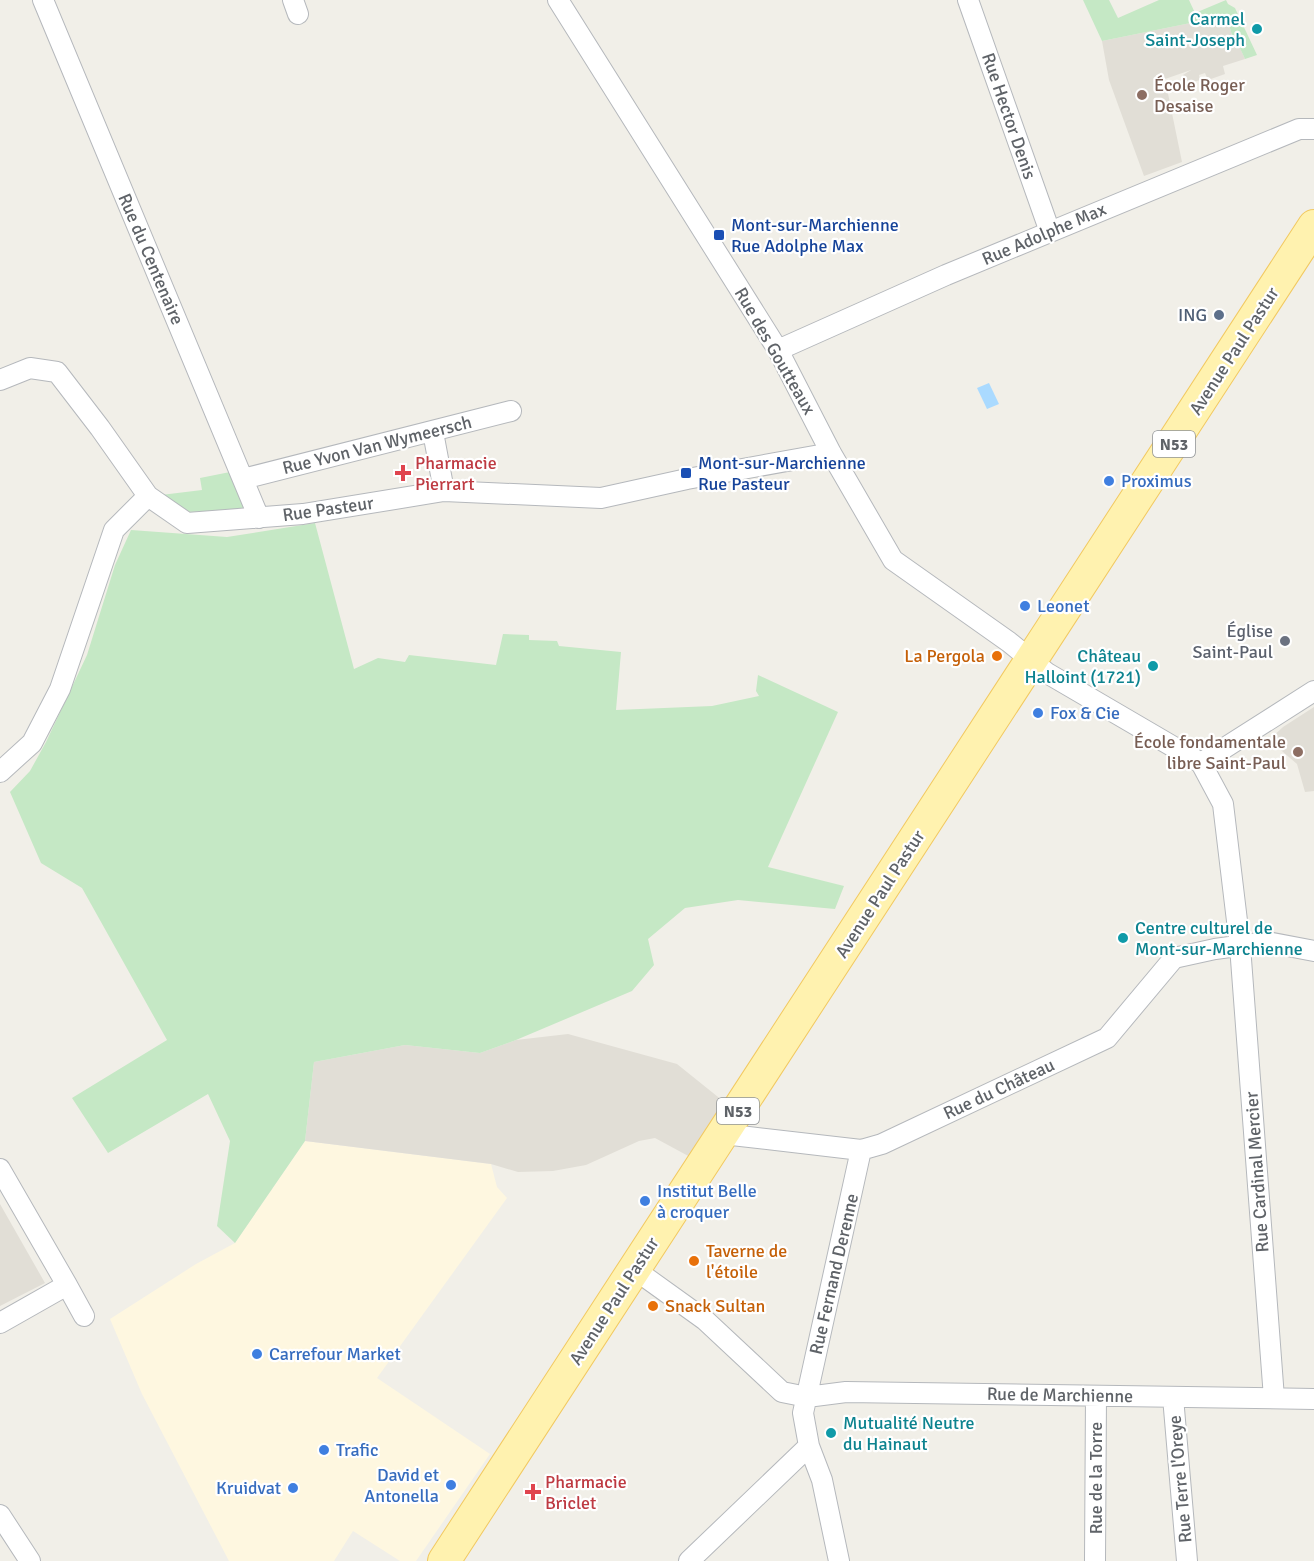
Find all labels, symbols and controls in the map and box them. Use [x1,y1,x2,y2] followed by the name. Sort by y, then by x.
[1145,8,1245,51] place label: Carmel Saint-Joseph
[1250,22,1264,36] marker: Carmel Saint-Joseph
[977,50,1041,182] street label: Rue Hector Denis
[1154,74,1245,117] place label: École Roger Desaise
[1135,88,1149,102] marker: École Roger Desaise
[113,190,189,328] street label: Rue du Centenaire
[979,198,1110,270] street label: Rue Adolphe Max
[731,214,899,257] place label: Mont-sur-Marchienne Rue Adolphe Max
[712,228,726,242] marker: Mont-sur-Marchienne Rue Adolphe Max
[1185,283,1284,419] street label: Avenue Paul Pastur
[730,284,821,419] street label: Rue des Goutteaux
[1178,304,1207,326] place label: ING
[1212,308,1226,322] marker: ING
[280,411,474,479] street label: Rue Yvon Van Wymeersch
[1153,431,1195,457] road number: N53
[415,452,497,495] place label: Pharmacie Pierrart
[698,452,866,495] place label: Mont-sur-Marchienne Rue Pasteur
[396,466,410,480] marker: Pharmacie Pierrart
[679,466,693,480] marker: Mont-sur-Marchienne Rue Pasteur
[1121,470,1192,492] place label: Proximus
[1102,474,1116,488] marker: Proximus
[281,492,375,526] street label: Rue Pasteur
[1037,595,1089,617] place label: Leonet
[1018,599,1032,613] marker: Leonet
[1192,620,1273,663] place label: Église Saint-Paul
[1278,634,1292,648] marker: Église Saint-Paul
[904,645,985,667] place label: La Pergola
[1024,645,1141,688] place label: Château Halloint (1721)
[990,649,1004,663] marker: La Pergola
[1146,659,1160,673] marker: Château Halloint (1721)
[1050,702,1120,724] place label: Fox & Cie
[1031,706,1045,720] marker: Fox & Cie
[1134,731,1286,774] place label: École fondamentale libre Saint-Paul
[1291,745,1305,759] marker: École fondamentale libre Saint-Paul
[831,826,930,962] street label: Avenue Paul Pastur
[1135,917,1303,960] place label: Centre culturel de Mont-sur-Marchienne
[1116,931,1130,945] marker: Centre culturel de Mont-sur-Marchienne
[940,1054,1058,1124] street label: Rue du Château
[1240,1091,1274,1253] street label: Rue Cardinal Mercier
[717,1098,759,1124] road number: N53
[657,1180,757,1223] place label: Institut Belle à croquer
[805,1191,863,1357] street label: Rue Fernand Derenne
[638,1194,652,1208] marker: Institut Belle à croquer
[565,1233,664,1369] street label: Avenue Paul Pastur
[706,1240,787,1283] place label: Taverne de l'étoile
[687,1254,701,1268] marker: Taverne de l'étoile
[665,1295,765,1317] place label: Snack Sultan
[646,1299,660,1313] marker: Snack Sultan
[269,1343,401,1365] place label: Carrefour Market
[250,1347,264,1361] marker: Carrefour Market
[987,1383,1133,1407] street label: Rue de Marchienne
[843,1412,974,1455] place label: Mutualité Neutre du Hainaut
[1163,1414,1197,1544] street label: Rue Terre l'Oreye
[1085,1422,1107,1534] street label: Rue de la Torre
[824,1426,838,1440] marker: Mutualité Neutre du Hainaut
[336,1439,379,1461] place label: Trafic
[317,1443,331,1457] marker: Trafic
[364,1464,439,1507] place label: David et Antonella
[545,1471,627,1514] place label: Pharmacie Briclet
[216,1477,281,1499] place label: Kruidvat
[444,1478,458,1492] marker: David et Antonella
[286,1481,300,1495] marker: Kruidvat
[526,1485,540,1499] marker: Pharmacie Briclet

